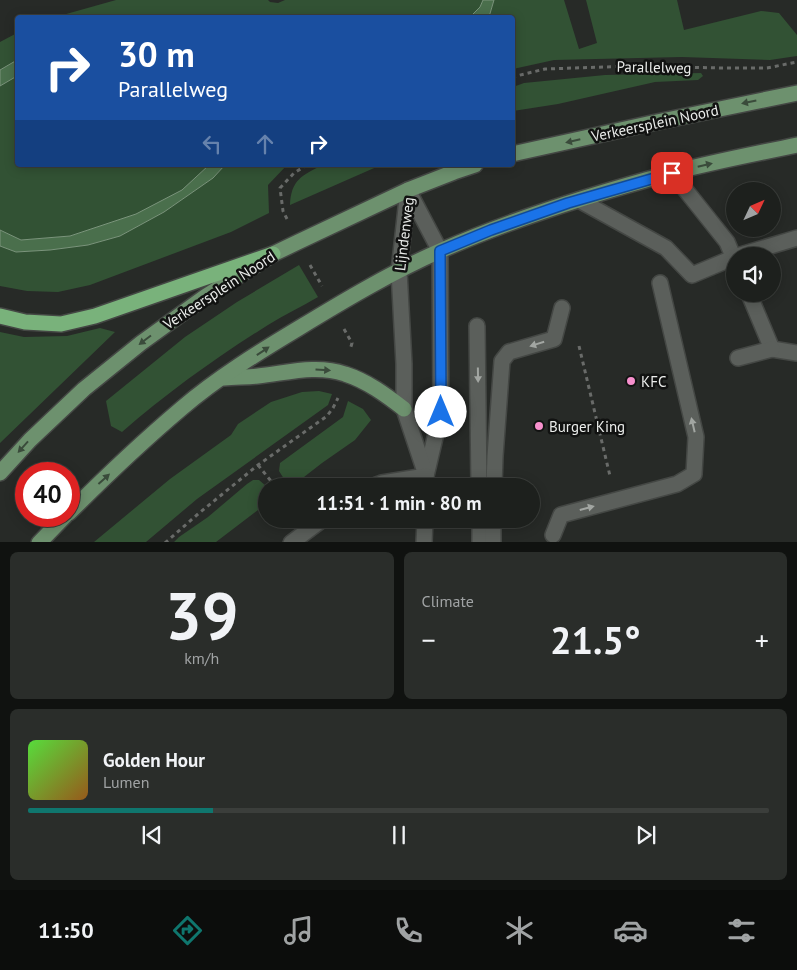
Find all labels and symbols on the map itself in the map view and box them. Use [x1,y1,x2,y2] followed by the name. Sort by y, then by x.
[616,57,692,77] street label: Parallelweg
[741,99,757,107] one-way arrow
[589,100,720,146] street label: Verkeersplein Noord
[565,137,581,145] one-way arrow
[651,152,693,194] pin
[698,161,714,169] one-way arrow
[726,182,781,238] north arrow
[390,196,418,272] street label: Lijndenweg
[159,247,279,334] street label: Verkeersplein Noord
[138,335,152,345] one-way arrow
[530,340,545,348] one-way arrow
[256,346,269,356] one-way arrow
[315,367,331,375] one-way arrow
[474,367,482,383] one-way arrow
[641,372,666,391] place label: KFC
[625,375,637,387] marker: KFC
[414,385,466,437] position arrow
[549,417,625,436] place label: Burger King
[689,418,697,433] one-way arrow
[533,420,545,432] marker: Burger King
[17,441,29,453] one-way arrow
[15,462,80,527] speed limit sign: 40
[97,473,109,485] one-way arrow
[579,504,594,512] one-way arrow

